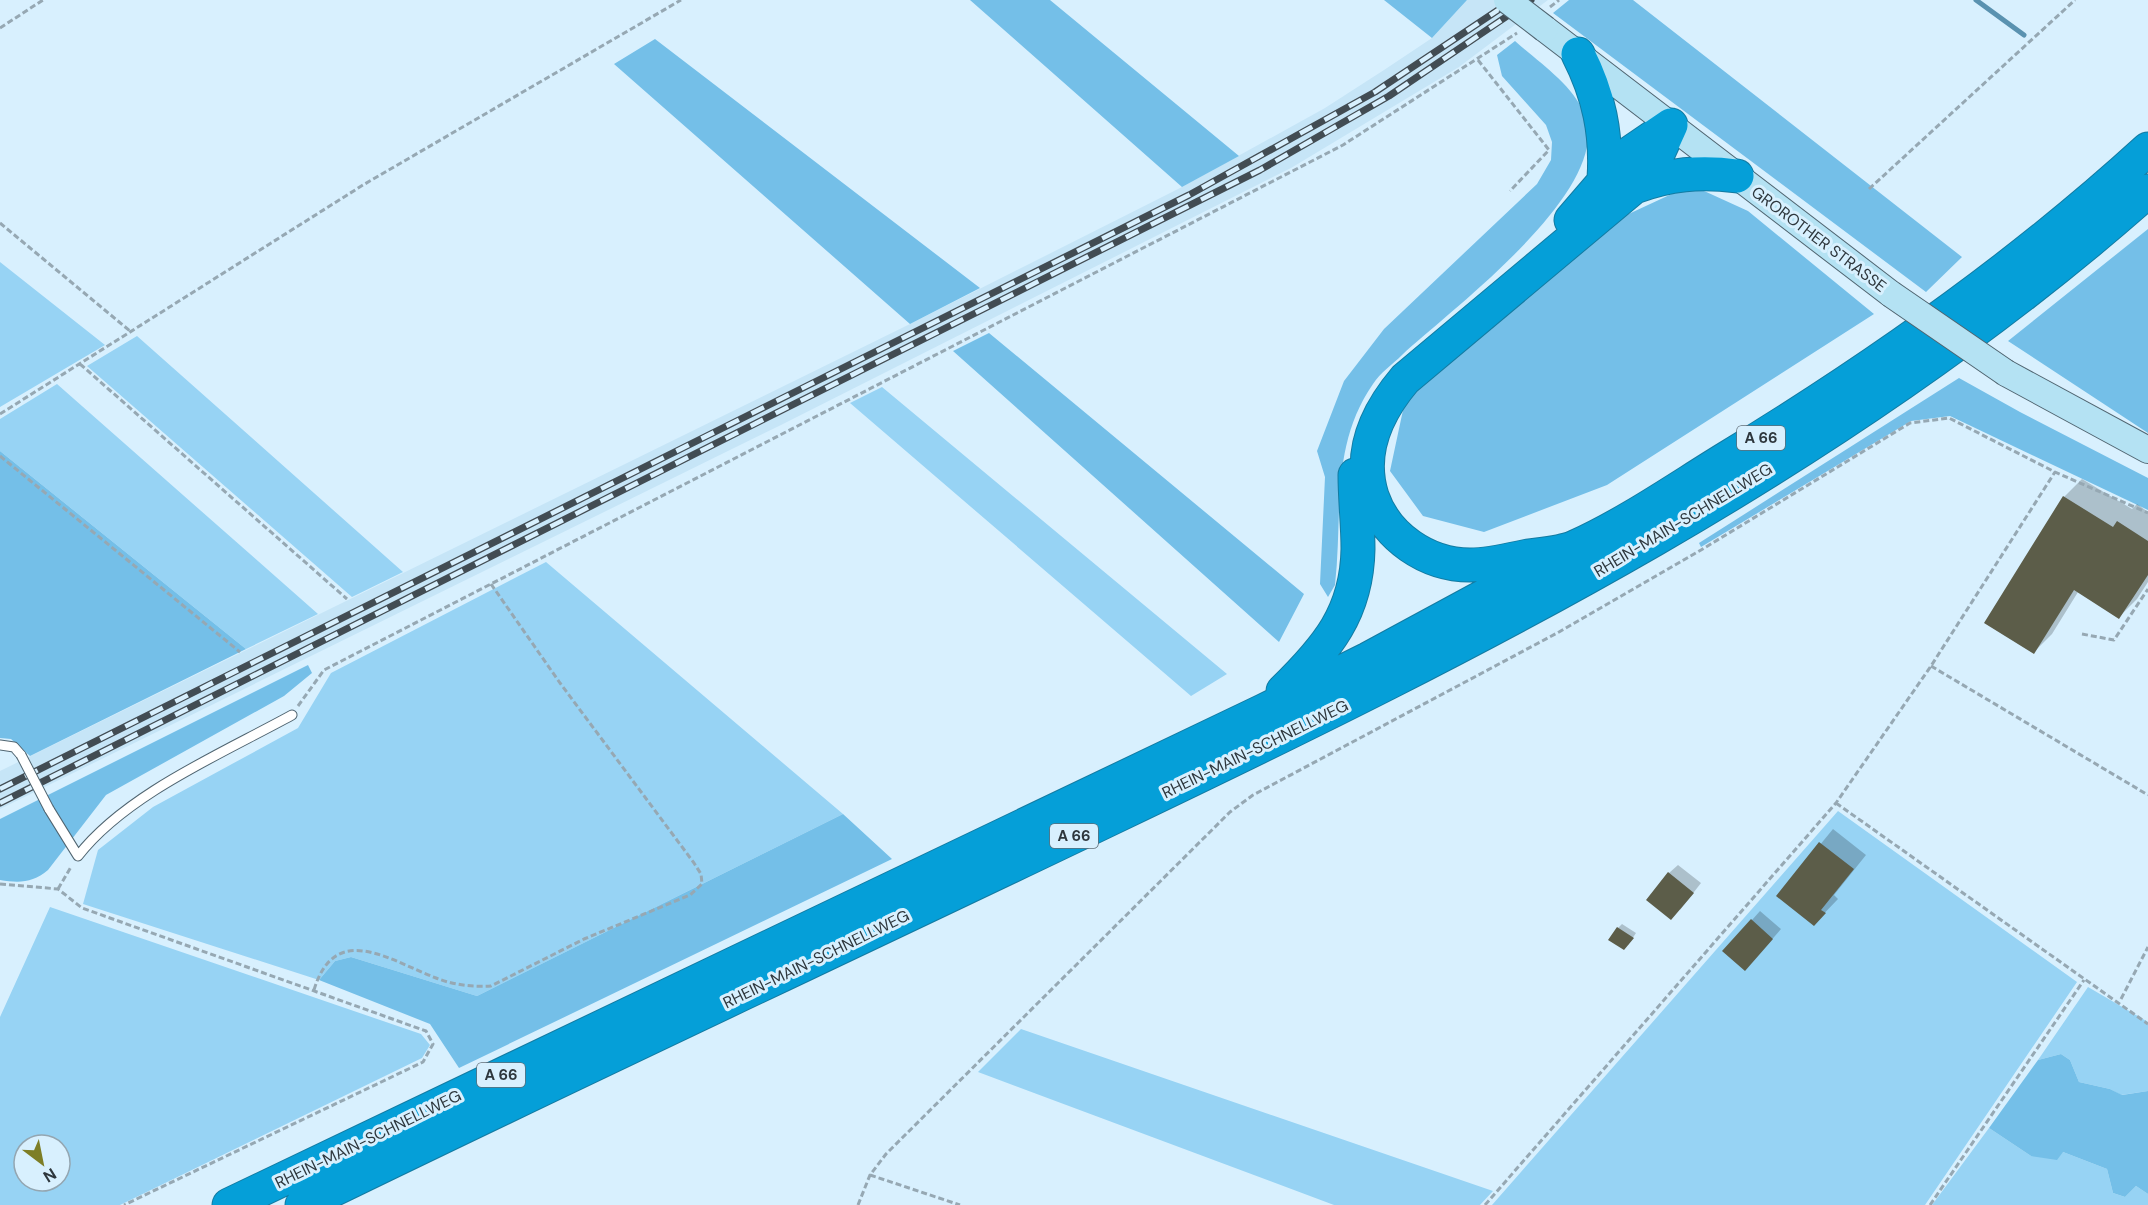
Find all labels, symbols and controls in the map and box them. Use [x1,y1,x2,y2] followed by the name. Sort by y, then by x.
[1747,181,1891,297] street label: GROROTHER STRASSE
[1737,426,1785,450] road number: A 66
[1590,458,1776,582] street label: RHEIN-MAIN-SCHNELLWEG
[1158,695,1352,803] street label: RHEIN-MAIN-SCHNELLWEG
[1050,824,1098,848] road number: A 66
[719,905,913,1013] street label: RHEIN-MAIN-SCHNELLWEG
[477,1063,525,1087] road number: A 66
[271,1085,465,1193] street label: RHEIN-MAIN-SCHNELLWEG
[12,1133,72,1193] north arrow
[39,1163,60,1187] text: N

